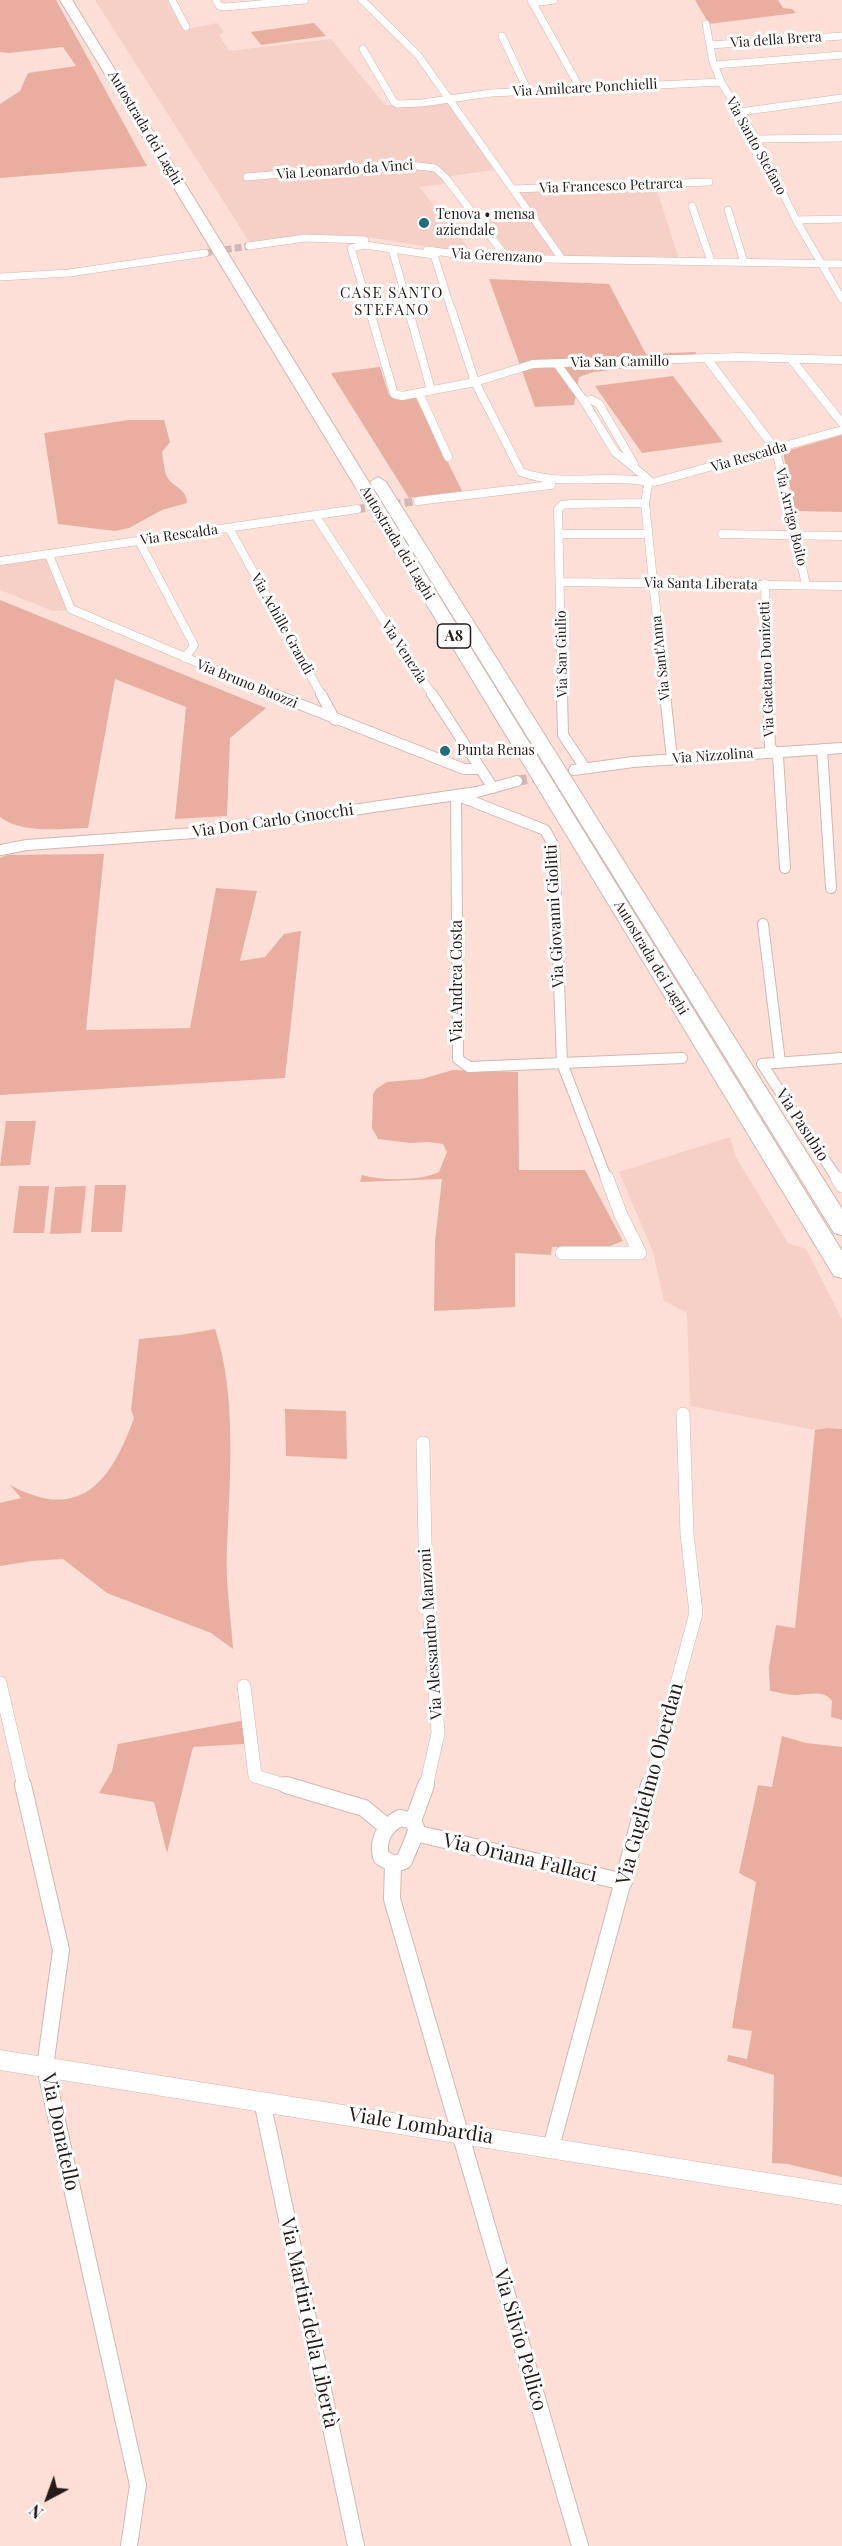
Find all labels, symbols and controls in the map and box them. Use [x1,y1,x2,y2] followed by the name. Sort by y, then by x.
[730,28,822,52] street label: Via della Brera
[104,68,186,188] street label: Autostrada dei Laghi
[512,76,658,100] street label: Via Amilcare Ponchielli
[722,94,790,198] street label: Via Santo Stefano
[276,157,414,183] street label: Via Leonardo da Vinci
[539,175,683,197] street label: Via Francesco Petrarca
[436,207,535,240] place label: Tenova • mensa aziendale
[417,216,431,230] marker: Tenova • mensa aziendale
[451,245,543,267] street label: Via Gerenzano
[340,284,444,319] district label: CASE SANTO STEFANO
[571,353,669,371] street label: Via San Camillo
[709,438,789,476] street label: Via Rescalda
[772,466,810,568] street label: Via Arrigo Boito
[356,483,438,603] street label: Autostrada dei Laghi
[139,521,219,549] street label: Via Rescalda
[247,571,317,677] street label: Via Achille Grandi
[644,575,758,593] street label: Via Santa Liberata
[756,601,778,737] street label: Via Gaetano Donizetti
[553,610,571,698] street label: Via San Giulio
[648,615,674,701] street label: Via Sant'Anna
[378,618,430,686] street label: Via Venezia
[438,624,470,648] road number: A8
[194,656,300,712] street label: Via Bruno Buozzi
[457,743,535,759] place label: Punta Renas
[438,744,452,758] marker: Punta Renas
[672,745,754,767] street label: Via Nizzolina
[191,800,355,842] street label: Via Don Carlo Gnocchi
[542,844,568,988] street label: Via Giovanni Giolitti
[610,898,692,1018] street label: Autostrada dei Laghi
[447,920,467,1042] street label: Via Andrea Costa
[772,1085,832,1165] street label: Via Pasubio
[415,1548,447,1720] street label: Via Alessandro Manzoni
[611,1680,689,1888] street label: Via Guglielmo Oberdan
[441,1829,599,1887] street label: Via Oriana Fallaci
[36,2071,84,2193] street label: Via Donatello
[347,2103,495,2149] street label: Viale Lombardia
[275,2215,343,2431] street label: Via Martiri della Libertà
[488,2266,552,2414] street label: Via Silvio Pellico
[18,2468,78,2528] north arrow
[25,2500,47,2524] text: N

